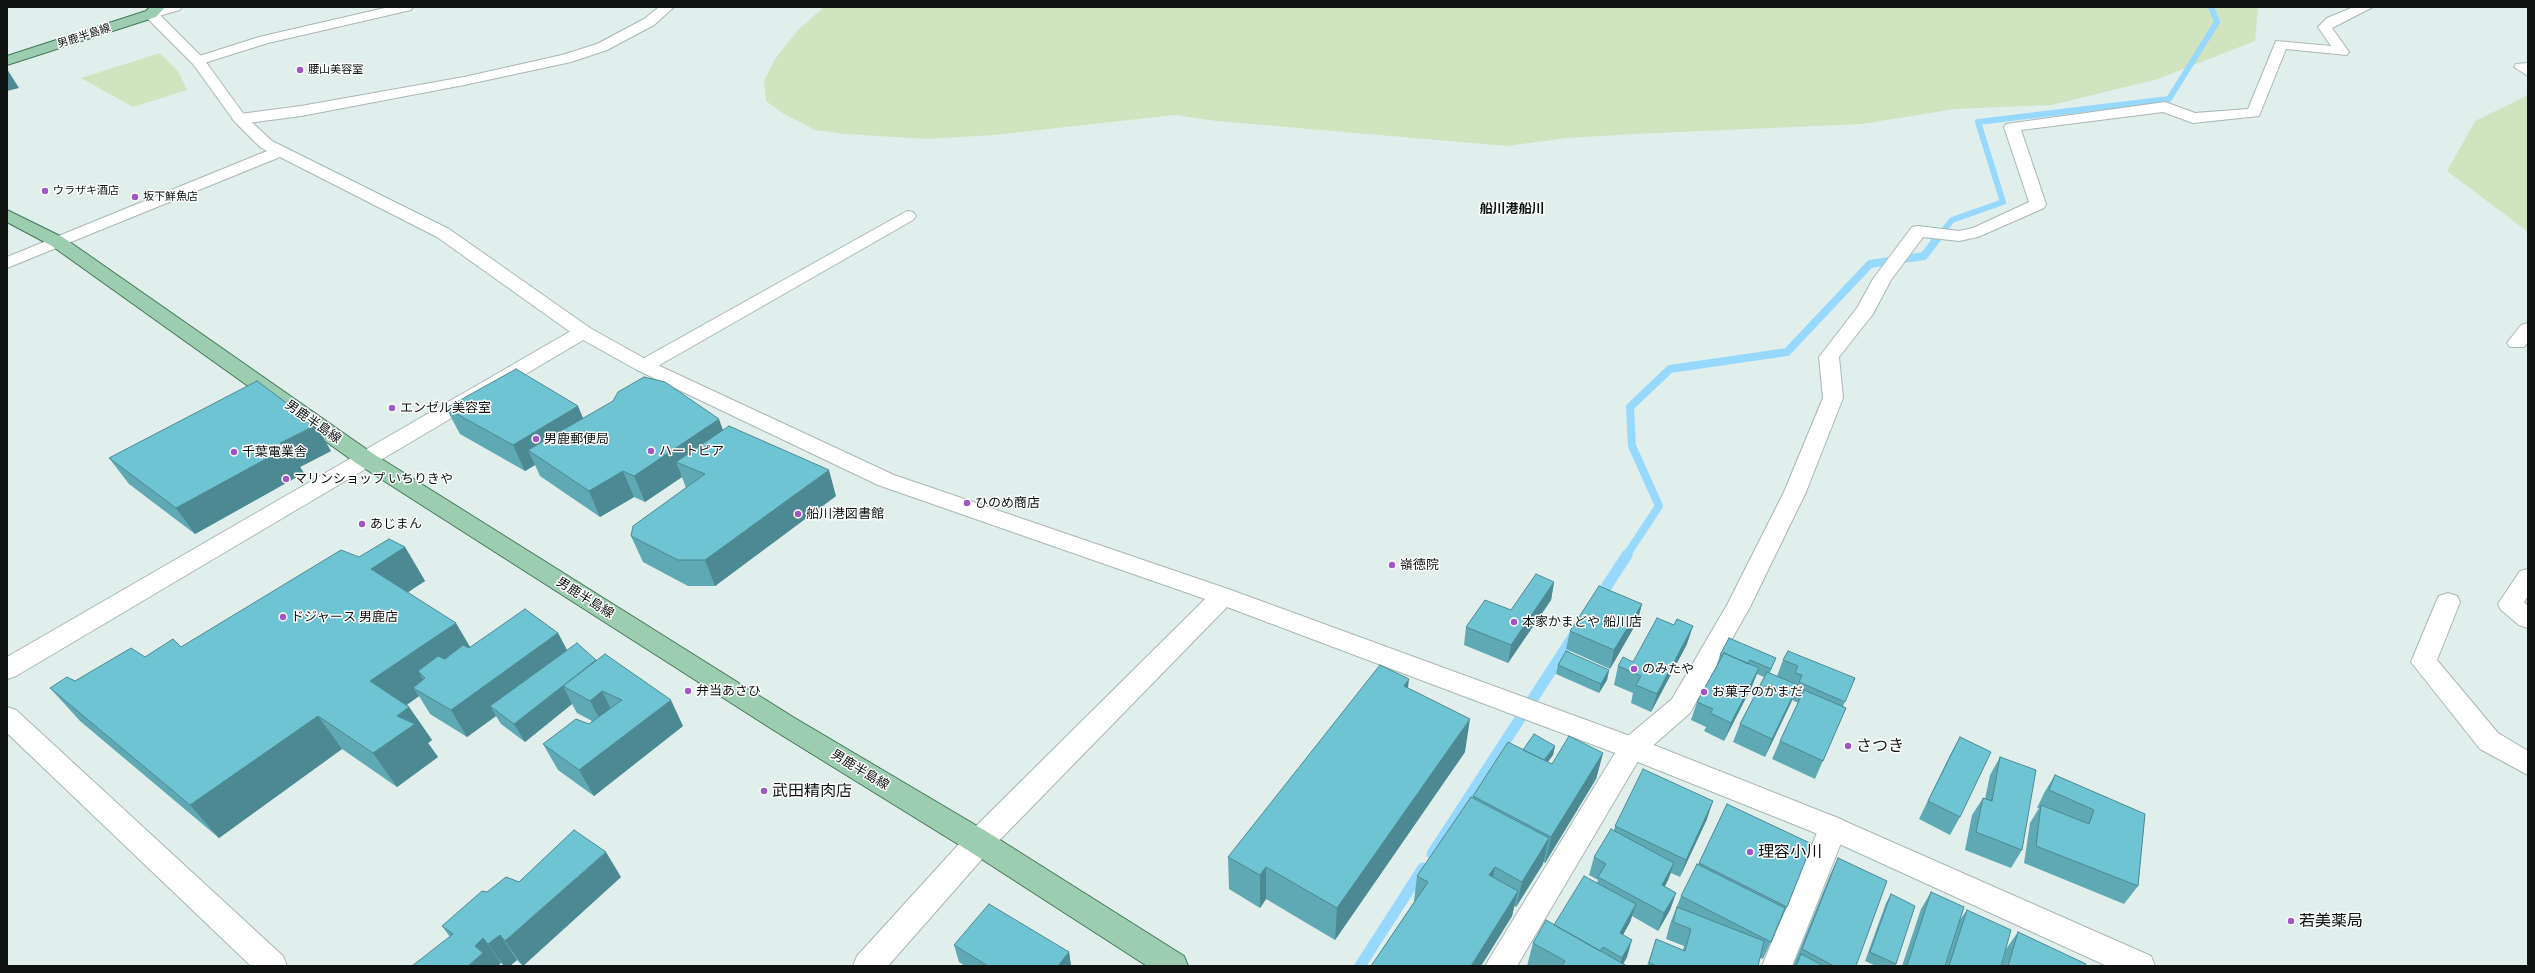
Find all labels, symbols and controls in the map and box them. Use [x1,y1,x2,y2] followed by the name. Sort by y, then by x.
[56,21,112,51] street label: 男鹿半島線
[308,63,363,77] place label: 腰山美容室
[295,65,305,75] marker: 腰山美容室
[53,184,119,198] place label: ウラザキ酒店
[40,186,50,196] marker: ウラザキ酒店
[143,190,198,204] place label: 坂下鮮魚店
[130,192,140,202] marker: 坂下鮮魚店
[1480,201,1544,217] district label: 船川港船川
[282,397,344,447] street label: 男鹿半島線
[400,400,491,416] place label: エンゼル美容室
[387,403,397,413] marker: エンゼル美容室
[544,431,609,447] place label: 男鹿郵便局
[531,434,541,444] marker: 男鹿郵便局
[659,443,724,459] place label: ハートピア
[242,444,307,460] place label: 千葉電業舎
[646,446,656,456] marker: ハートピア
[229,447,239,457] marker: 千葉電業舎
[294,471,453,487] place label: マリンショップ いちりきや
[281,474,291,484] marker: マリンショップ いちりきや
[975,495,1040,511] place label: ひのめ商店
[962,498,972,508] marker: ひのめ商店
[806,506,884,522] place label: 船川港図書館
[793,509,803,519] marker: 船川港図書館
[370,516,422,532] place label: あじまん
[357,519,367,529] marker: あじまん
[1400,557,1439,573] place label: 嶺徳院
[1387,560,1397,570] marker: 嶺徳院
[553,574,617,622] street label: 男鹿半島線
[291,609,398,625] place label: ドジャース 男鹿店
[278,612,288,622] marker: ドジャース 男鹿店
[1522,614,1642,630] place label: 本家かまどや 船川店
[1509,617,1519,627] marker: 本家かまどや 船川店
[1642,661,1694,677] place label: のみたや
[1629,664,1639,674] marker: のみたや
[696,683,761,699] place label: 弁当あさひ
[1712,684,1803,700] place label: お菓子のかまだ
[683,686,693,696] marker: 弁当あさひ
[1699,687,1709,697] marker: お菓子のかまだ
[1856,736,1904,756] place label: さつき
[1843,741,1853,751] marker: さつき
[828,747,892,793] street label: 男鹿半島線
[772,781,852,801] place label: 武田精肉店
[759,786,769,796] marker: 武田精肉店
[1758,842,1822,862] place label: 理容小川
[1745,847,1755,857] marker: 理容小川
[2299,911,2363,931] place label: 若美薬局
[2286,916,2296,926] marker: 若美薬局

